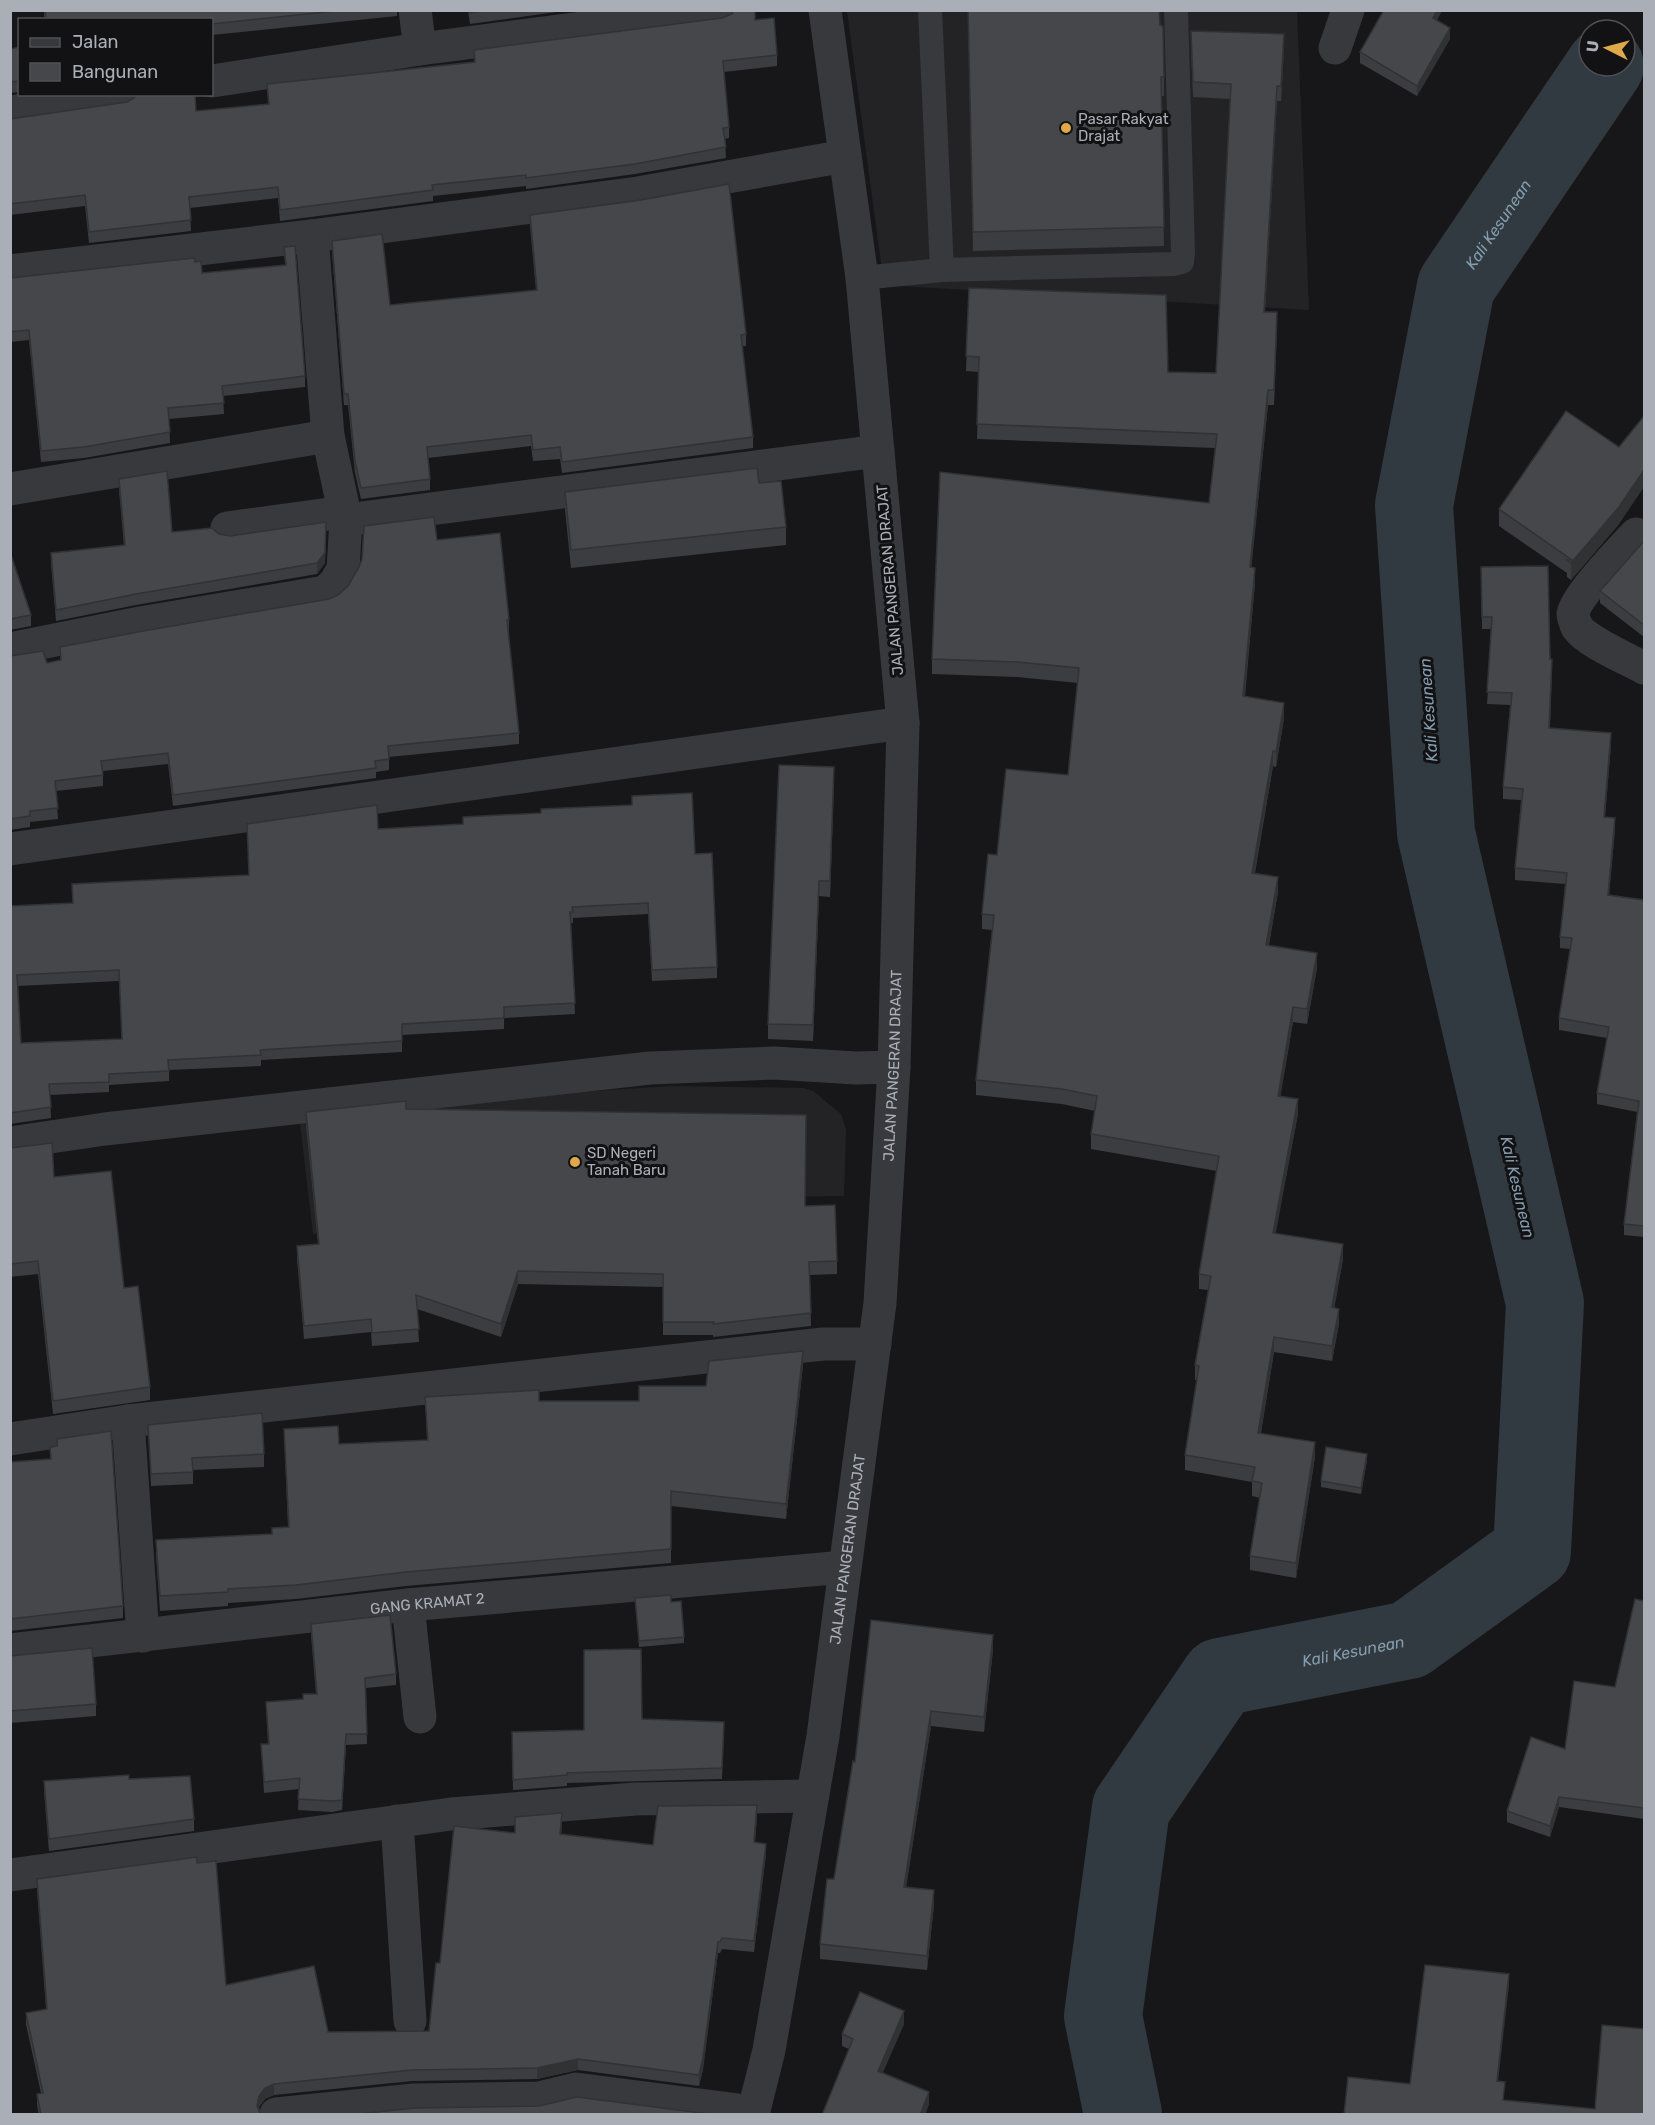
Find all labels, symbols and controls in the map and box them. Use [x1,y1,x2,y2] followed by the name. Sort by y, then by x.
[18,18,213,96] legend
[1577,18,1637,78] north arrow
[72,31,119,53] text: Jalan
[1583,40,1603,53] text: U
[72,61,158,83] text: Bangunan
[1078,110,1169,145] place label: Pasar Rakyat Drajat
[1059,121,1073,135] marker: Pasar Rakyat Drajat
[1461,176,1535,273] water label: Kali Kesunean
[873,483,907,676] street label: JALAN PANGERAN DRAJAT
[1415,657,1442,762] water label: Kali Kesunean
[879,969,906,1162] street label: JALAN PANGERAN DRAJAT
[1497,1134,1538,1240] water label: Kali Kesunean
[587,1144,666,1179] place label: SD Negeri Tanah Baru
[568,1155,582,1169] marker: SD Negeri Tanah Baru
[826,1453,869,1646] street label: JALAN PANGERAN DRAJAT
[369,1589,486,1618] street label: GANG KRAMAT 2
[1300,1632,1406,1671] water label: Kali Kesunean

